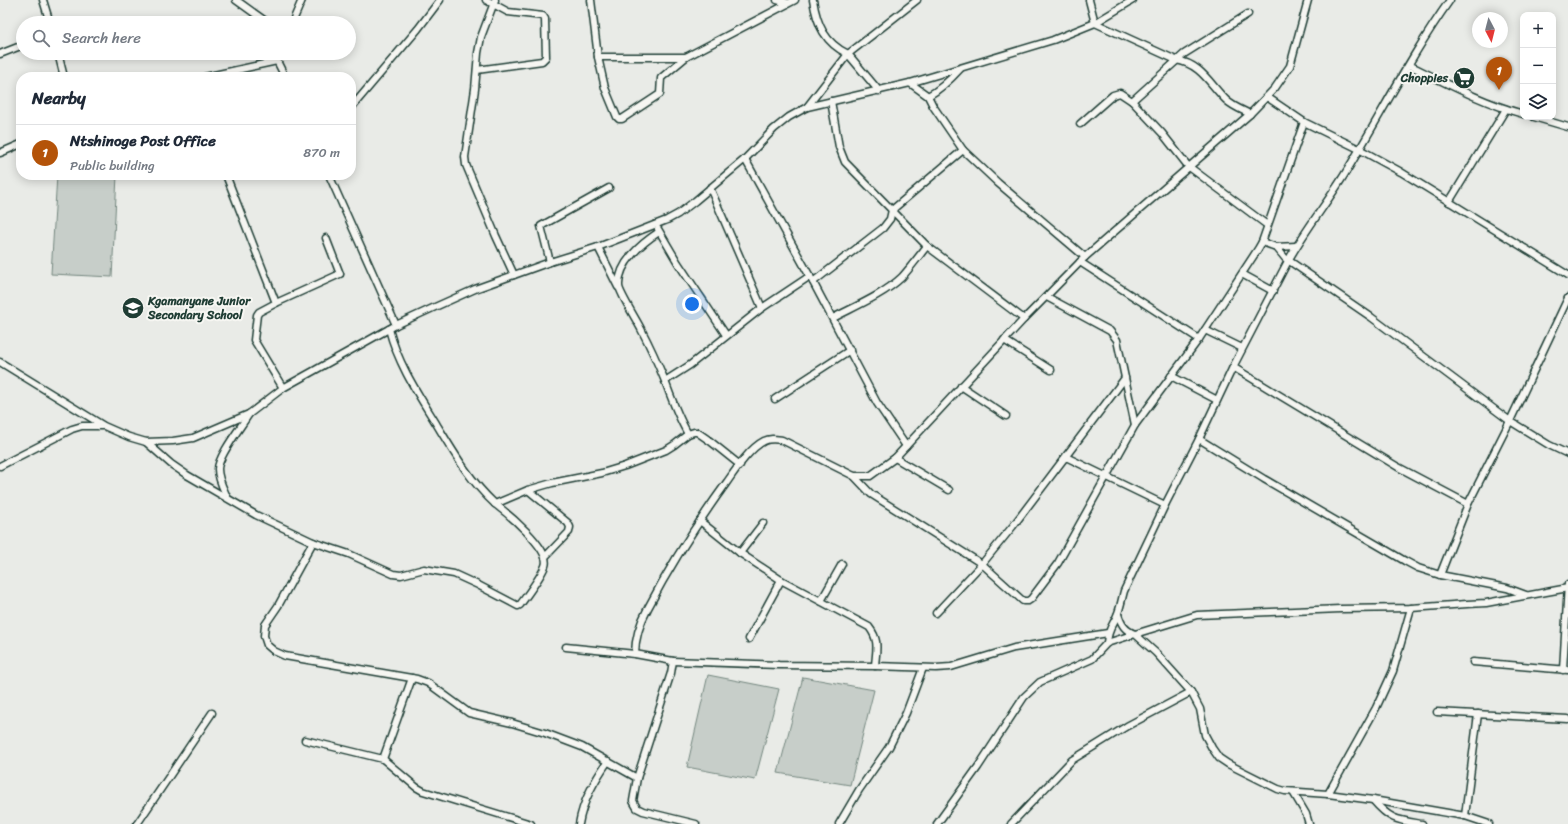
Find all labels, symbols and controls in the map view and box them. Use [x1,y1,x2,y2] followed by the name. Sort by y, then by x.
[1472,12,1508,48] north arrow
[1520,12,1556,120] map controls
[1520,12,1556,48] button: +
[16,16,356,60] search box
[62,25,141,51] text: Search here
[30,27,52,49] icon: search
[1520,48,1556,84] button: −
[1486,57,1512,90] pin: 1
[1451,65,1477,91] supermarket icon: Choppies
[1400,67,1448,89] place label: Choppies
[32,83,86,113] text: Nearby
[1520,84,1556,120] button: layers
[70,128,216,154] text: Ntshinoge Post Office
[42,141,48,164] text: 1
[303,141,340,164] text: 870 m
[70,154,155,177] text: Public building
[147,290,251,326] place label: Kgamanyane Junior Secondary School
[682,294,702,314] your location
[120,295,146,321] school or university icon: Kgamanyane Junior Secondary School

